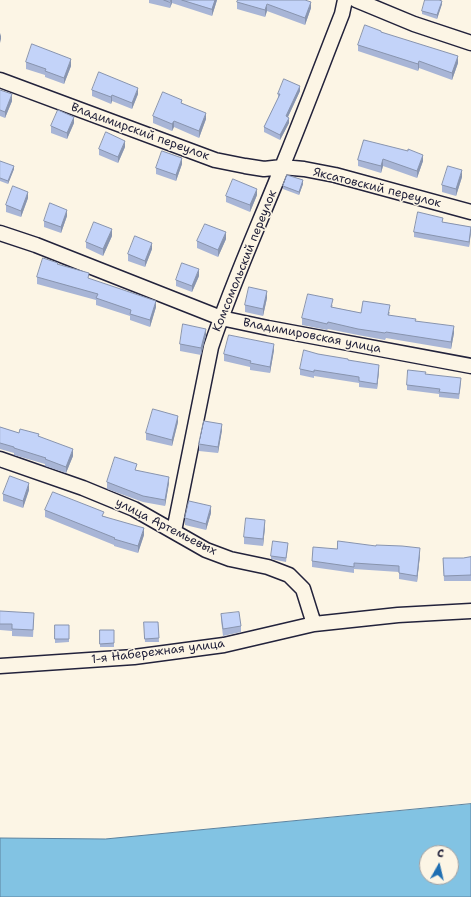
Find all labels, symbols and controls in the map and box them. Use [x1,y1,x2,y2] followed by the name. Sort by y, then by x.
[69,100,211,164] street label: Владимирский переулок
[311,165,443,211] street label: Яксатовский переулок
[210,188,280,334] street label: Комсомольский переулок
[242,316,382,356] street label: Владимировская улица
[113,495,219,559] street label: улица Артемьевых
[91,637,225,667] street label: 1-я Набережная улица
[419,845,459,885] north arrow
[436,846,445,862] text: С

